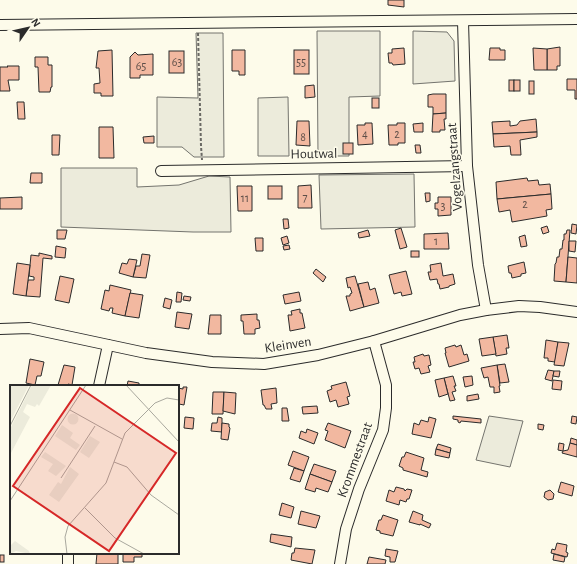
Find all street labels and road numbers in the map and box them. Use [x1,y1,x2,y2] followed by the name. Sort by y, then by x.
[445,122,465,212] street label: Vogelzangstraat
[290,147,338,161] street label: Houtwal
[264,334,312,356] street label: Kleinven
[335,420,375,499] street label: Krommestraat

